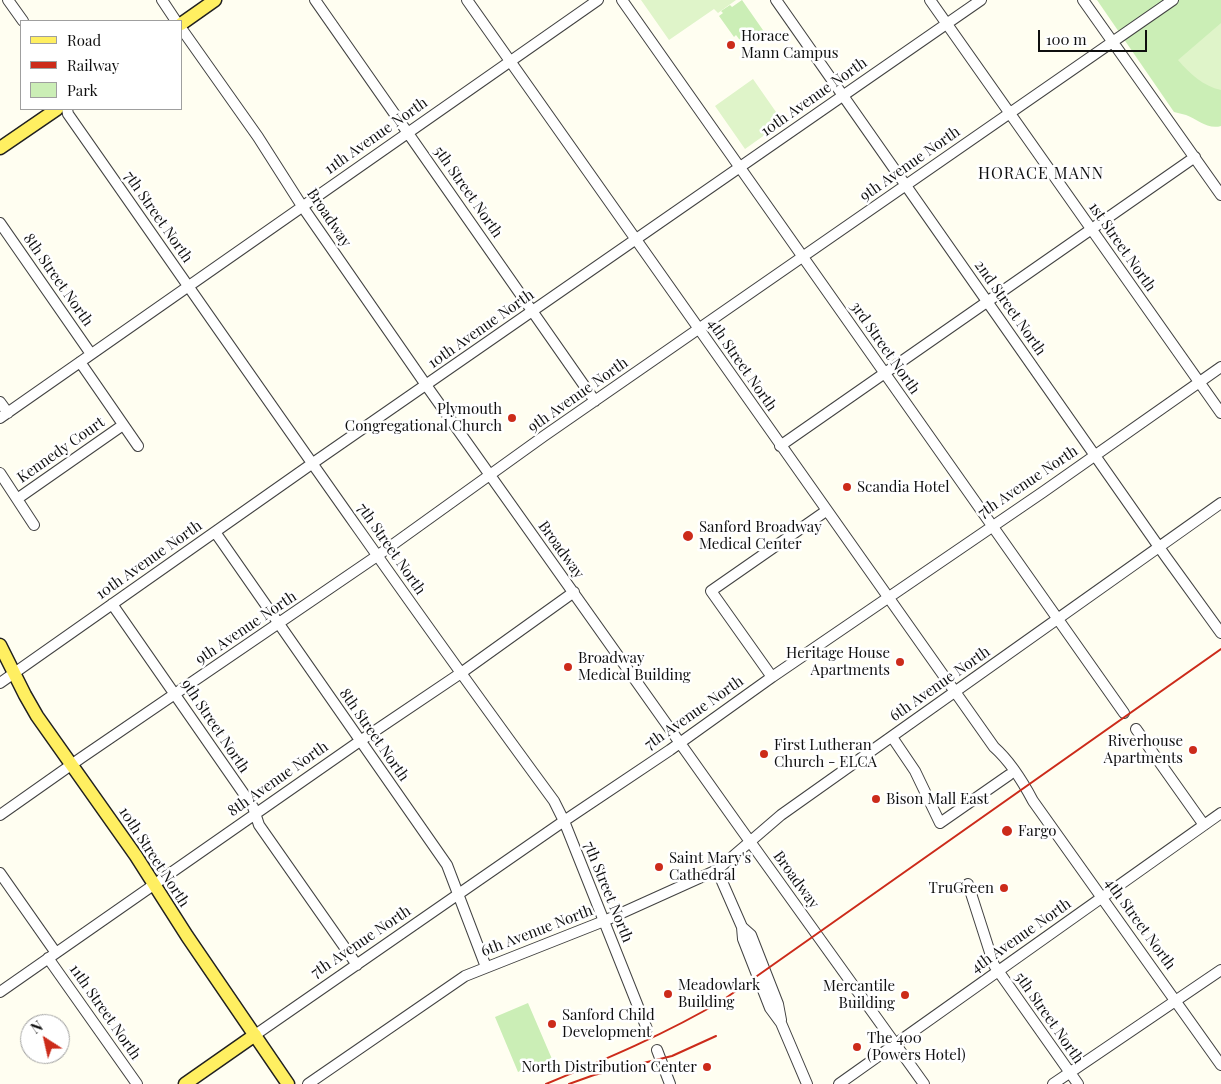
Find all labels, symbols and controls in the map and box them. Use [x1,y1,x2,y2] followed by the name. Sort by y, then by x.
[20,20,182,110] legend
[1041,20,1150,52] scale bar
[741,27,838,62] place label: Horace Mann Campus
[1046,29,1087,49] text: 100 m
[67,30,101,50] text: Road
[725,39,737,51] marker: Horace Mann Campus
[758,54,870,140] street label: 10th Avenue North
[67,55,119,75] text: Railway
[67,80,98,100] text: Park
[321,94,431,178] street label: 11th Avenue North
[856,123,964,205] street label: 9th Avenue North
[430,143,506,241] street label: 5th Street North
[977,164,1105,184] district label: HORACE MANN
[120,168,196,266] street label: 7th Street North
[303,185,355,251] street label: Broadway
[1085,199,1159,295] street label: 1st Street North
[19,230,97,330] street label: 8th Street North
[971,257,1049,359] street label: 2nd Street North
[425,286,537,372] street label: 10th Avenue North
[846,298,924,398] street label: 3rd Street North
[703,315,781,415] street label: 4th Street North
[524,354,632,436] street label: 9th Avenue North
[345,400,502,435] place label: Plymouth Congregational Church
[506,412,518,424] marker: Plymouth Congregational Church
[14,413,108,487] street label: Kennedy Court
[975,442,1081,522] street label: 7th Avenue North
[857,478,950,496] place label: Scandia Hotel
[841,481,853,493] marker: Scandia Hotel
[353,500,429,598] street label: 7th Street North
[93,517,205,603] street label: 10th Avenue North
[534,518,588,582] street label: Broadway
[699,518,822,553] place label: Sanford Broadway Medical Center
[681,529,695,543] marker: Sanford Broadway Medical Center
[192,588,300,668] street label: 9th Avenue North
[886,643,994,725] street label: 6th Avenue North
[786,644,890,679] place label: Heritage House Apartments
[578,649,691,684] place label: Broadway Medical Building
[894,656,906,668] marker: Heritage House Apartments
[562,661,574,673] marker: Broadway Medical Building
[641,672,747,754] street label: 7th Avenue North
[177,676,253,776] street label: 9th Street North
[335,685,413,785] street label: 8th Street North
[1104,732,1183,767] place label: Riverhouse Apartments
[774,736,877,771] place label: First Lutheran Church - ELCA
[224,738,332,820] street label: 8th Avenue North
[1187,744,1199,756] marker: Riverhouse Apartments
[758,748,770,760] marker: First Lutheran Church - ELCA
[886,790,989,808] place label: Bison Mall East
[870,793,882,805] marker: Bison Mall East
[115,804,193,910] street label: 10th Street North
[1018,822,1056,840] place label: Fargo
[1000,824,1014,838] marker: Fargo
[580,839,636,945] street label: 7th Street North
[769,848,823,912] street label: Broadway
[669,849,751,884] place label: Saint Mary's Cathedral
[653,861,665,873] marker: Saint Mary's Cathedral
[1101,875,1179,973] street label: 4th Street North
[928,879,994,897] place label: TruGreen
[998,882,1010,894] marker: TruGreen
[968,895,1074,977] street label: 4th Avenue North
[479,901,595,961] street label: 6th Avenue North
[308,902,414,982] street label: 7th Avenue North
[65,961,145,1063] street label: 11th Street North
[1011,969,1087,1067] street label: 5th Street North
[678,976,760,1011] place label: Meadowlark Building
[823,977,895,1012] place label: Mercantile Building
[662,988,674,1000] marker: Meadowlark Building
[899,989,911,1001] marker: Mercantile Building
[562,1006,655,1041] place label: Sanford Child Development
[20,1014,70,1064] north arrow
[27,1016,46,1038] text: N
[546,1018,558,1030] marker: Sanford Child Development
[867,1029,966,1064] place label: The 400 (Powers Hotel)
[851,1041,863,1053] marker: The 400 (Powers Hotel)
[521,1058,697,1076] place label: North Distribution Center
[701,1061,713,1073] marker: North Distribution Center

